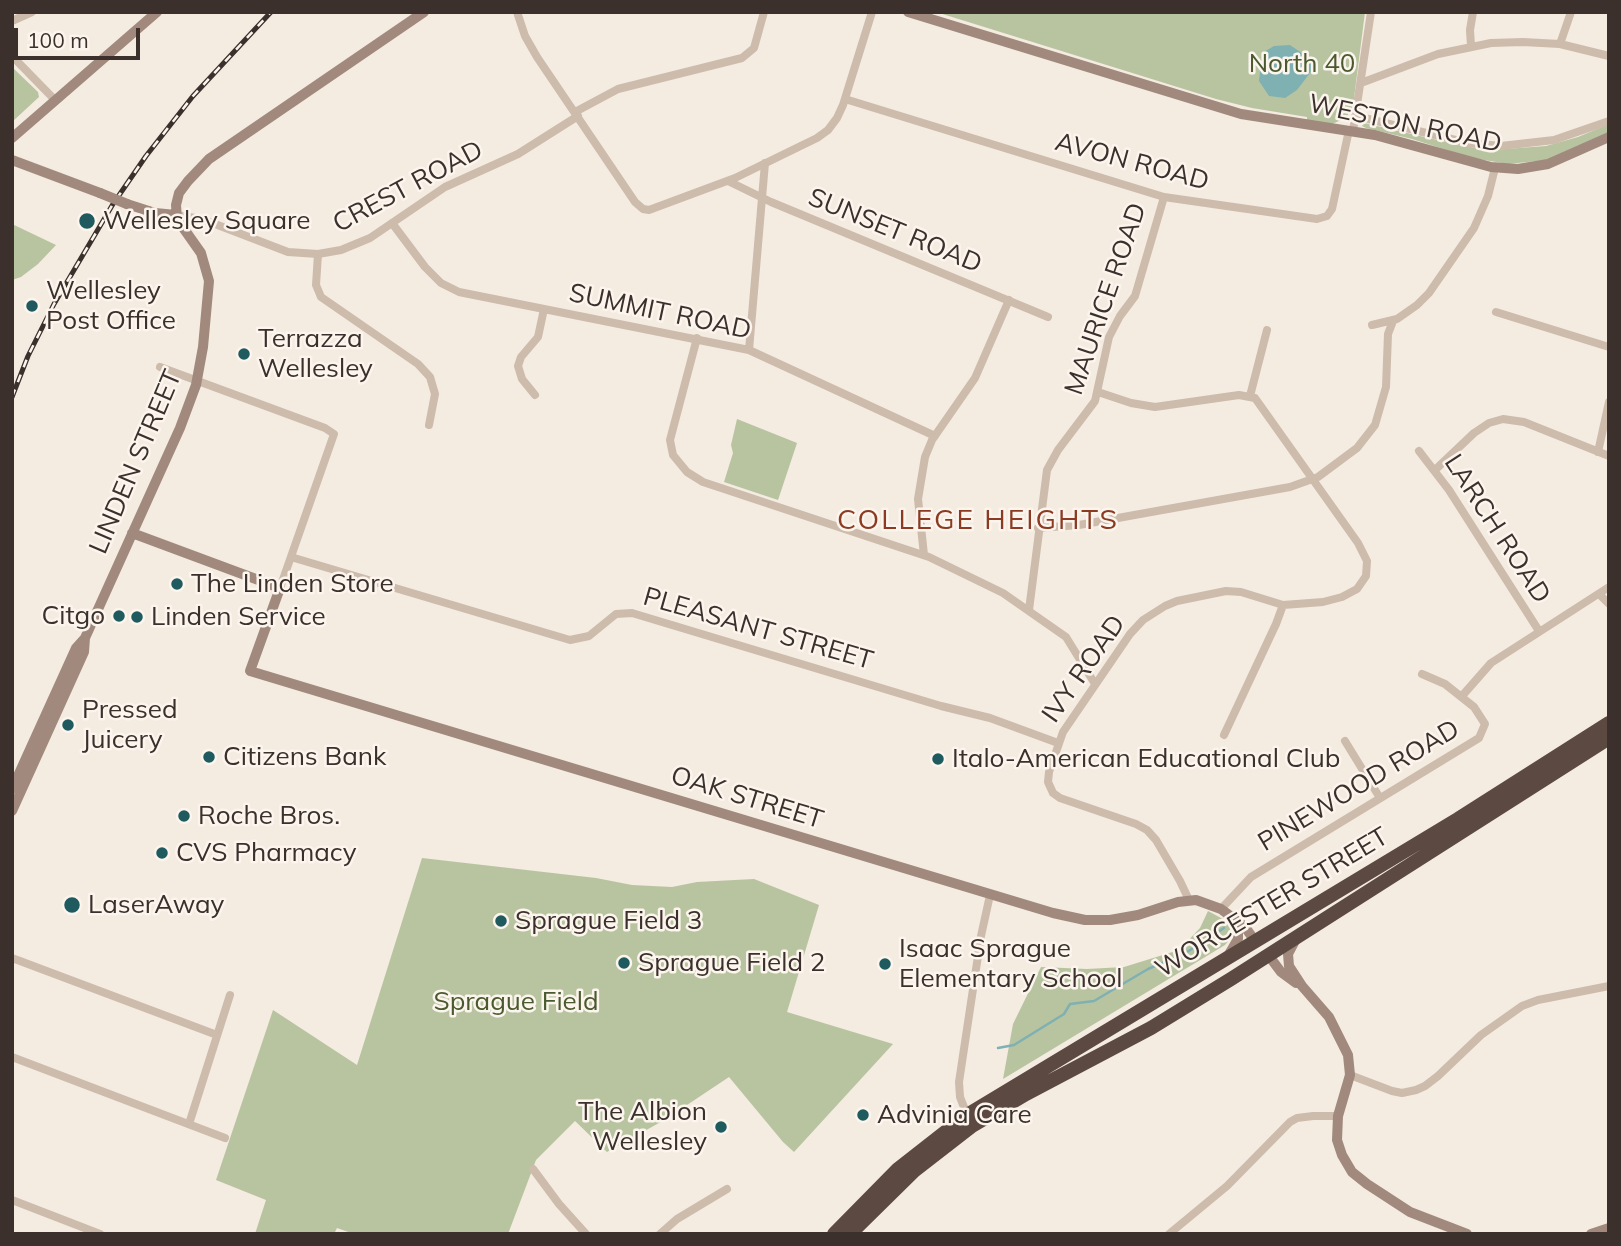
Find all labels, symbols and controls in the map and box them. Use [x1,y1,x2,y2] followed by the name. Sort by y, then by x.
[18,14,144,58] scale bar
[27,27,89,53] text: 100 m
[1249,48,1355,80] park label: North 40
[1306,88,1504,160] street label: WESTON ROAD
[1052,127,1212,197] street label: AVON ROAD
[328,134,488,240] street label: CREST ROAD
[804,182,986,280] street label: SUNSET ROAD
[1059,199,1153,399] street label: MAURICE ROAD
[103,205,311,237] place label: Wellesley Square
[77,211,97,231] marker: Wellesley Square
[46,275,176,336] place label: Wellesley Post Office
[566,277,754,347] street label: SUMMIT ROAD
[24,298,40,314] marker: Wellesley Post Office
[258,323,373,384] place label: Terrazza Wellesley
[236,346,252,362] marker: Terrazza Wellesley
[83,365,189,559] street label: LINDEN STREET
[1437,449,1557,609] street label: LARCH ROAD
[839,504,1117,538] district label: COLLEGE HEIGHTS
[191,568,394,600] place label: The Linden Store
[169,576,185,592] marker: The Linden Store
[640,581,876,677] street label: PLEASANT STREET
[42,600,105,632] place label: Citgo
[151,601,326,633] place label: Linden Service
[111,608,127,624] marker: Citgo
[129,609,145,625] marker: Linden Service
[1036,609,1132,729] street label: IVY ROAD
[82,694,178,756] place label: Pressed Juicery
[1253,714,1465,858] street label: PINEWOOD ROAD
[60,717,76,733] marker: Pressed Juicery
[223,741,386,773] place label: Citizens Bank
[952,743,1340,775] place label: Italo-American Educational Club
[201,749,217,765] marker: Citizens Bank
[930,751,946,767] marker: Italo-American Educational Club
[667,760,827,836] street label: OAK STREET
[198,800,340,832] place label: Roche Bros.
[176,808,192,824] marker: Roche Bros.
[1150,821,1394,985] street label: WORCESTER STREET
[176,837,357,869] place label: CVS Pharmacy
[154,845,170,861] marker: CVS Pharmacy
[88,889,224,921] place label: LaserAway
[62,895,82,915] marker: LaserAway
[515,905,702,937] place label: Sprague Field 3
[493,913,509,929] marker: Sprague Field 3
[899,933,1123,995] place label: Isaac Sprague Elementary School
[638,947,825,979] place label: Sprague Field 2
[616,955,632,971] marker: Sprague Field 2
[877,956,893,972] marker: Isaac Sprague Elementary School
[433,986,599,1018] park label: Sprague Field
[578,1096,707,1158] place label: The Albion Wellesley
[877,1099,1032,1131] place label: Advinia Care
[855,1107,871,1123] marker: Advinia Care
[713,1119,729,1135] marker: The Albion Wellesley

